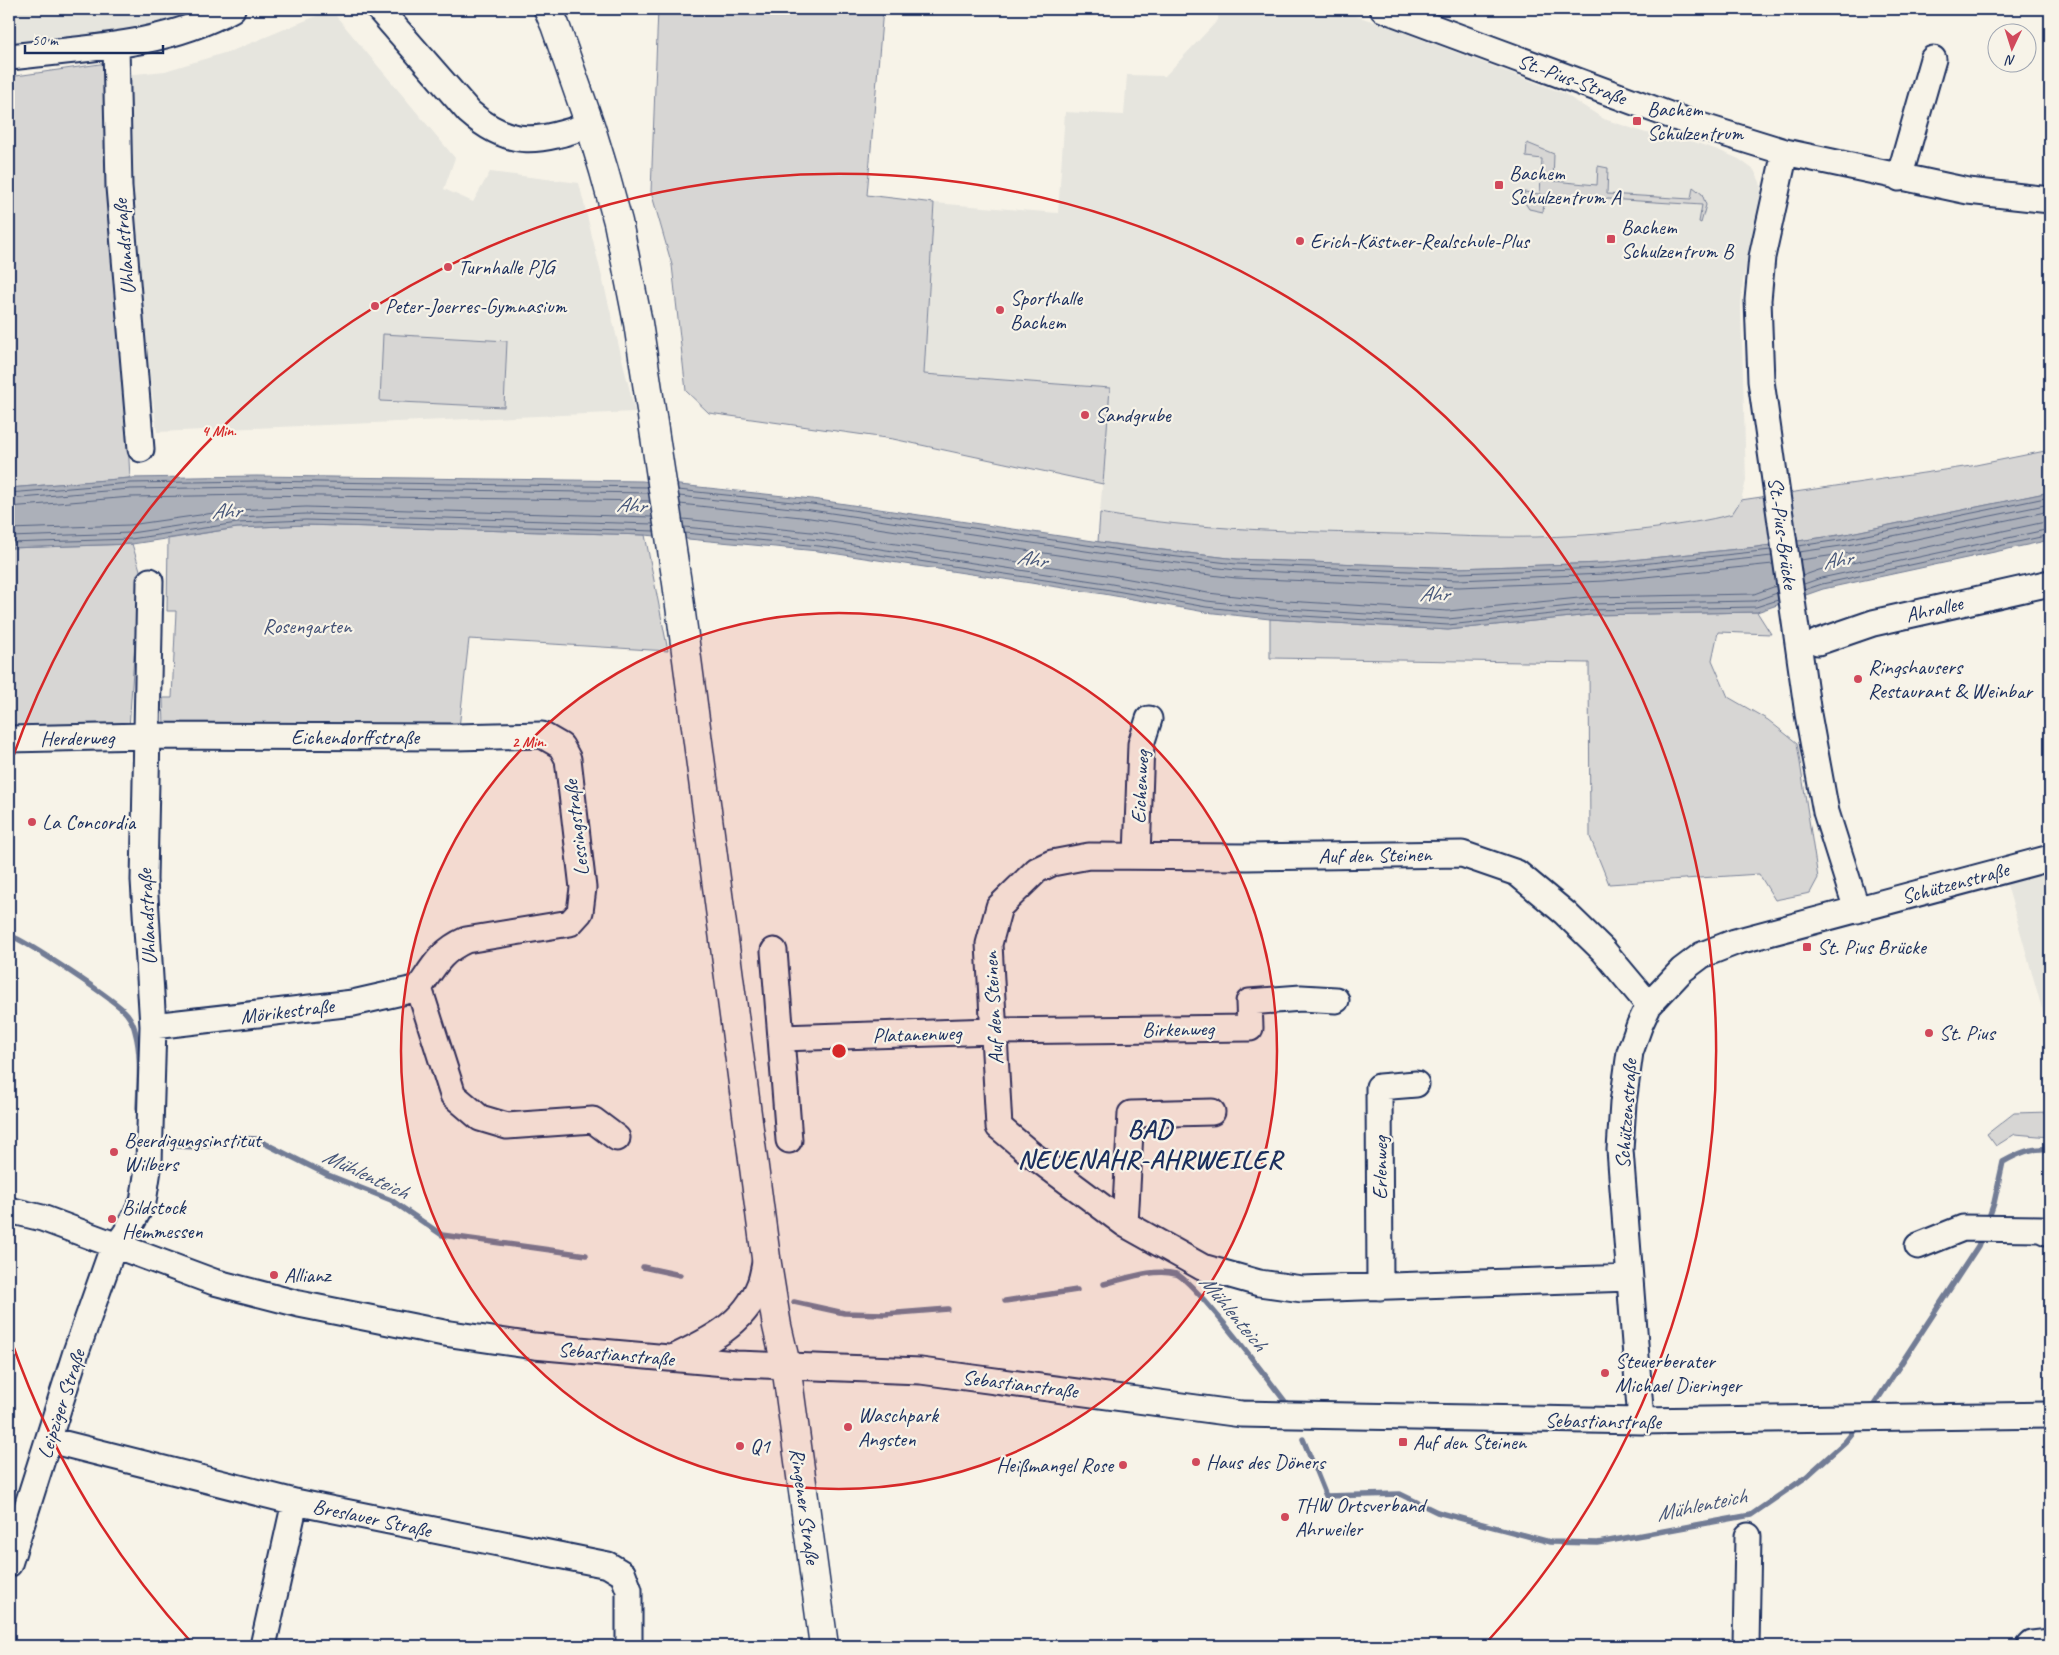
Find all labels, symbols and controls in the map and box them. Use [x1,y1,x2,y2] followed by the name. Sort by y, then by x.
[25,22,162,54] scale bar
[1986,22,2036,72] north arrow
[32,31,59,50] text: 50 m
[1514,47,1632,111] street label: St.-Pius-Straße
[2004,52,2016,69] text: N
[1647,96,1744,146] place label: Bachem Schulzentrum
[1631,115,1643,127] marker: Bachem Schulzentrum
[1509,160,1622,210] place label: Bachem Schulzentrum A
[1493,179,1505,191] marker: Bachem Schulzentrum A
[107,196,141,296] street label: Uhlandstraße
[1621,214,1735,264] place label: Bachem Schulzentrum B
[1310,228,1531,254] place label: Erich-Kästner-Realschule-Plus
[1605,233,1617,245] marker: Bachem Schulzentrum B
[1294,235,1306,247] marker: Erich-Kästner-Realschule-Plus
[458,254,557,280] place label: Turnhalle PJG
[442,261,454,273] marker: Turnhalle PJG
[1010,285,1083,335] place label: Sporthalle Bachem
[385,293,567,319] place label: Peter-Joerres-Gymnasium
[369,300,381,312] marker: Peter-Joerres-Gymnasium
[994,304,1006,316] marker: Sporthalle Bachem
[1095,402,1172,428] place label: Sandgrube
[1079,409,1091,421] marker: Sandgrube
[202,422,237,441] text: 4 Min.
[1762,476,1804,593] street label: St.-Pius-Brücke
[615,490,650,520] water label: Ahr
[211,497,244,525] water label: Ahr
[1015,543,1051,576] water label: Ahr
[1821,544,1857,576] water label: Ahr
[1419,580,1452,608] water label: Ahr
[1903,590,1966,628] street label: Ahrallee
[263,613,353,639] park label: Rosengarten
[1868,654,2034,704] place label: Ringshausers Restaurant & Weinbar
[1852,673,1864,685] marker: Ringshausers Restaurant & Weinbar
[40,724,116,752] street label: Herderweg
[291,724,421,750] street label: Eichendorffstraße
[512,733,547,752] text: 2 Min.
[1125,748,1155,824] street label: Eichenweg
[557,776,595,877] street label: Lessingstraße
[42,809,137,835] place label: La Concordia
[26,816,38,828] marker: La Concordia
[1318,841,1433,869] street label: Auf den Steinen
[1899,856,2013,910] street label: Schützenstraße
[131,866,162,966] street label: Uhlandstraße
[1817,934,1928,960] place label: St. Pius Brücke
[1801,941,1813,953] marker: St. Pius Brücke
[977,949,1009,1065] street label: Auf den Steinen
[239,992,337,1030] street label: Mörikestraße
[1142,1015,1216,1043] street label: Birkenweg
[872,1019,963,1049] street label: Platanenweg
[1939,1020,1996,1046] place label: St. Pius
[1923,1027,1935,1039] marker: St. Pius
[830,1042,848,1060] centre of rings
[1609,1056,1643,1170] street label: Schützenstraße
[1018,1113,1285,1176] district label: BAD NEUENAHR-AHRWEILER
[124,1127,263,1177] place label: Beerdigungsinstitut Wilbers
[1367,1135,1393,1200] street label: Erlenweg
[318,1142,415,1207] water label: Mühlenteich
[108,1146,120,1158] marker: Beerdigungsinstitut Wilbers
[122,1194,203,1244] place label: Bildstock Hemmessen
[106,1213,118,1225] marker: Bildstock Hemmessen
[284,1262,332,1288] place label: Allianz
[268,1269,280,1281] marker: Allianz
[1193,1269,1275,1358] water label: Mühlenteich
[557,1336,677,1372] street label: Sebastianstraße
[31,1344,92,1462] street label: Leipziger Straße
[1615,1348,1744,1398] place label: Steuerberater Michael Dieringer
[961,1364,1081,1404] street label: Sebastianstraße
[1599,1367,1611,1379] marker: Steuerberater Michael Dieringer
[858,1402,939,1452] place label: Waschpark Angsten
[1545,1407,1663,1435] street label: Sebastianstraße
[842,1421,854,1433] marker: Waschpark Angsten
[1413,1429,1528,1455] place label: Auf den Steinen
[750,1433,772,1459] place label: Q1
[1397,1436,1409,1448] marker: Auf den Steinen
[734,1440,746,1452] marker: Q1
[784,1446,826,1568] street label: Ringener Straße
[1206,1449,1327,1475] place label: Haus des Döners
[996,1452,1115,1478] place label: Heißmangel Rose
[1190,1456,1202,1468] marker: Haus des Döners
[1117,1459,1129,1471] marker: Heißmangel Rose
[1654,1481,1751,1528] water label: Mühlenteich
[1295,1492,1428,1542] place label: THW Ortsverband Ahrweiler
[311,1493,436,1544] street label: Breslauer Straße
[1279,1511,1291,1523] marker: THW Ortsverband Ahrweiler

